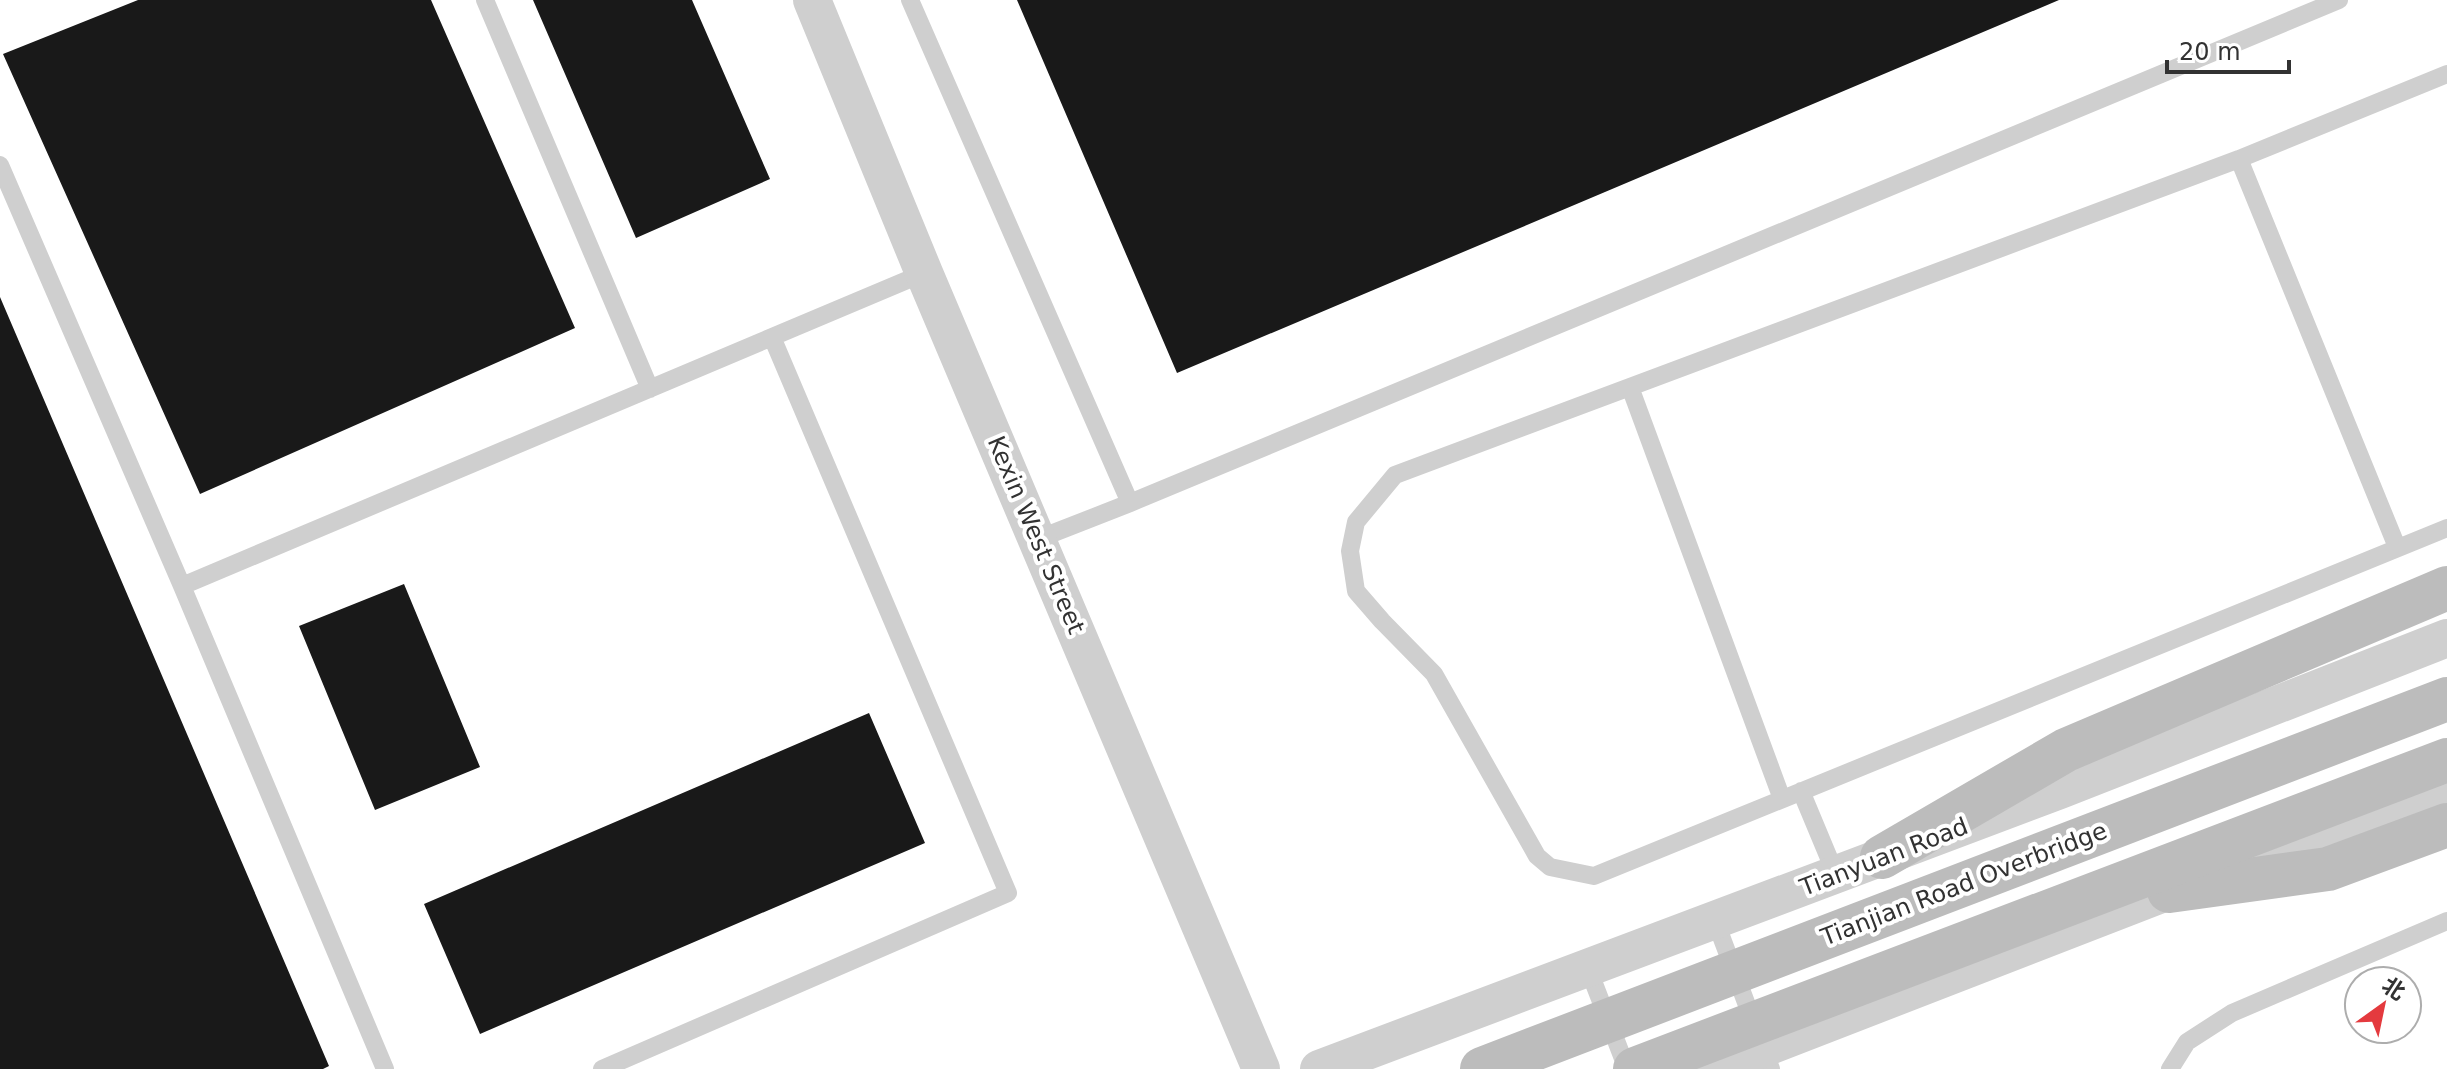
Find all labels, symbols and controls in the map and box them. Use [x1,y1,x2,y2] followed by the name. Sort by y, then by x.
[2167,24,2289,74] scale bar
[2179,38,2241,66] text: 20 m
[982,432,1090,638] street label: Kexin West Street
[1795,812,1972,902] street label: Tianyuan Road
[1816,816,2111,952] street label: Tianjian Road Overbridge
[2343,965,2423,1045] north arrow
[2378,972,2410,1005] text: 北

